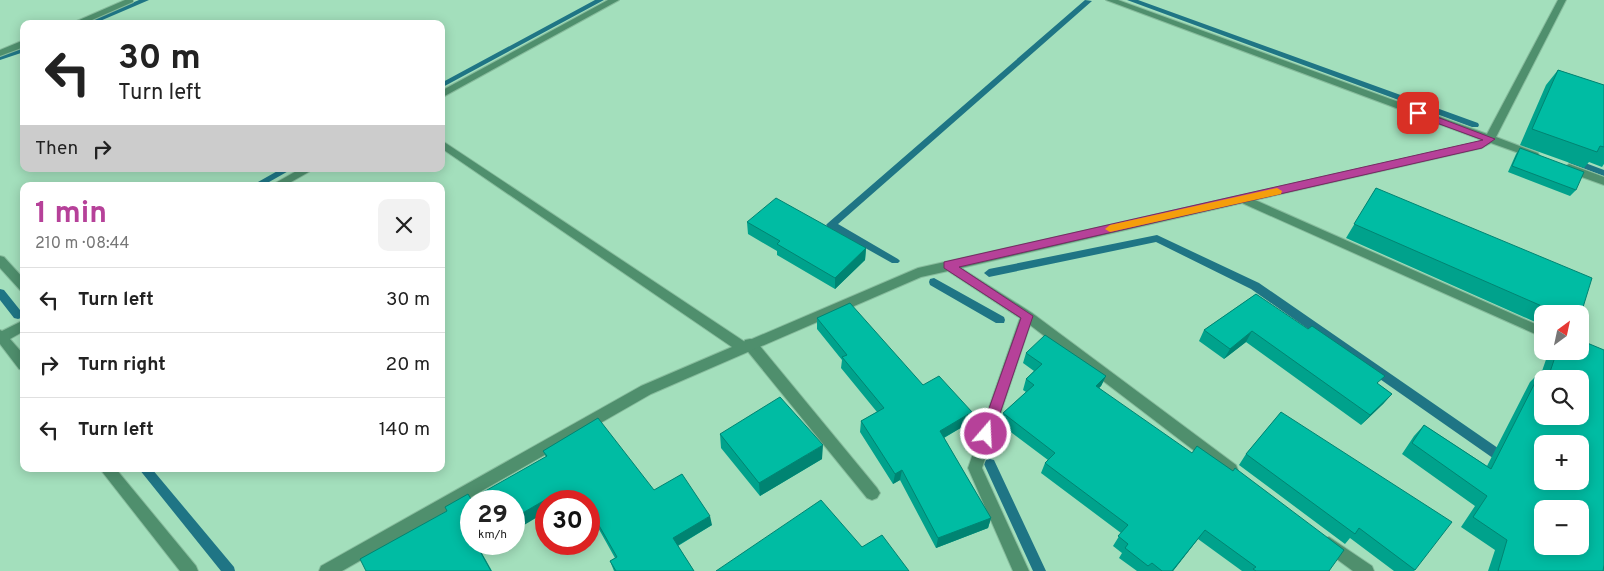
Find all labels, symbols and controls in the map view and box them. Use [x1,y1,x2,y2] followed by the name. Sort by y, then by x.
[118,37,201,81] text: 30 m
[35,40,100,105] icon: left
[118,80,201,107] text: Turn left
[1397,92,1439,134] pin
[1404,99,1432,127] icon: arrive
[88,135,116,163] icon: right
[35,137,78,161] text: Then
[35,196,107,233] text: 1 min
[378,199,430,251] button: close
[35,234,129,254] text: 210 m · 08:44
[35,286,63,314] icon: left
[78,288,154,312] text: Turn left
[386,288,430,312] text: 30 m
[1534,305,1589,360] north arrow
[1534,305,1589,555] map controls
[35,351,63,379] icon: right
[78,353,166,377] text: Turn right
[386,353,430,377] text: 20 m
[1534,370,1589,425] button: search
[959,407,1011,459] position arrow
[35,416,63,444] icon: left
[78,418,154,442] text: Turn left
[379,418,430,442] text: 140 m
[1534,435,1589,490] button: +
[535,490,600,555] speed limit sign: 30
[477,500,508,532] text: 29
[1534,500,1589,555] button: −
[478,527,507,543] text: km/h

